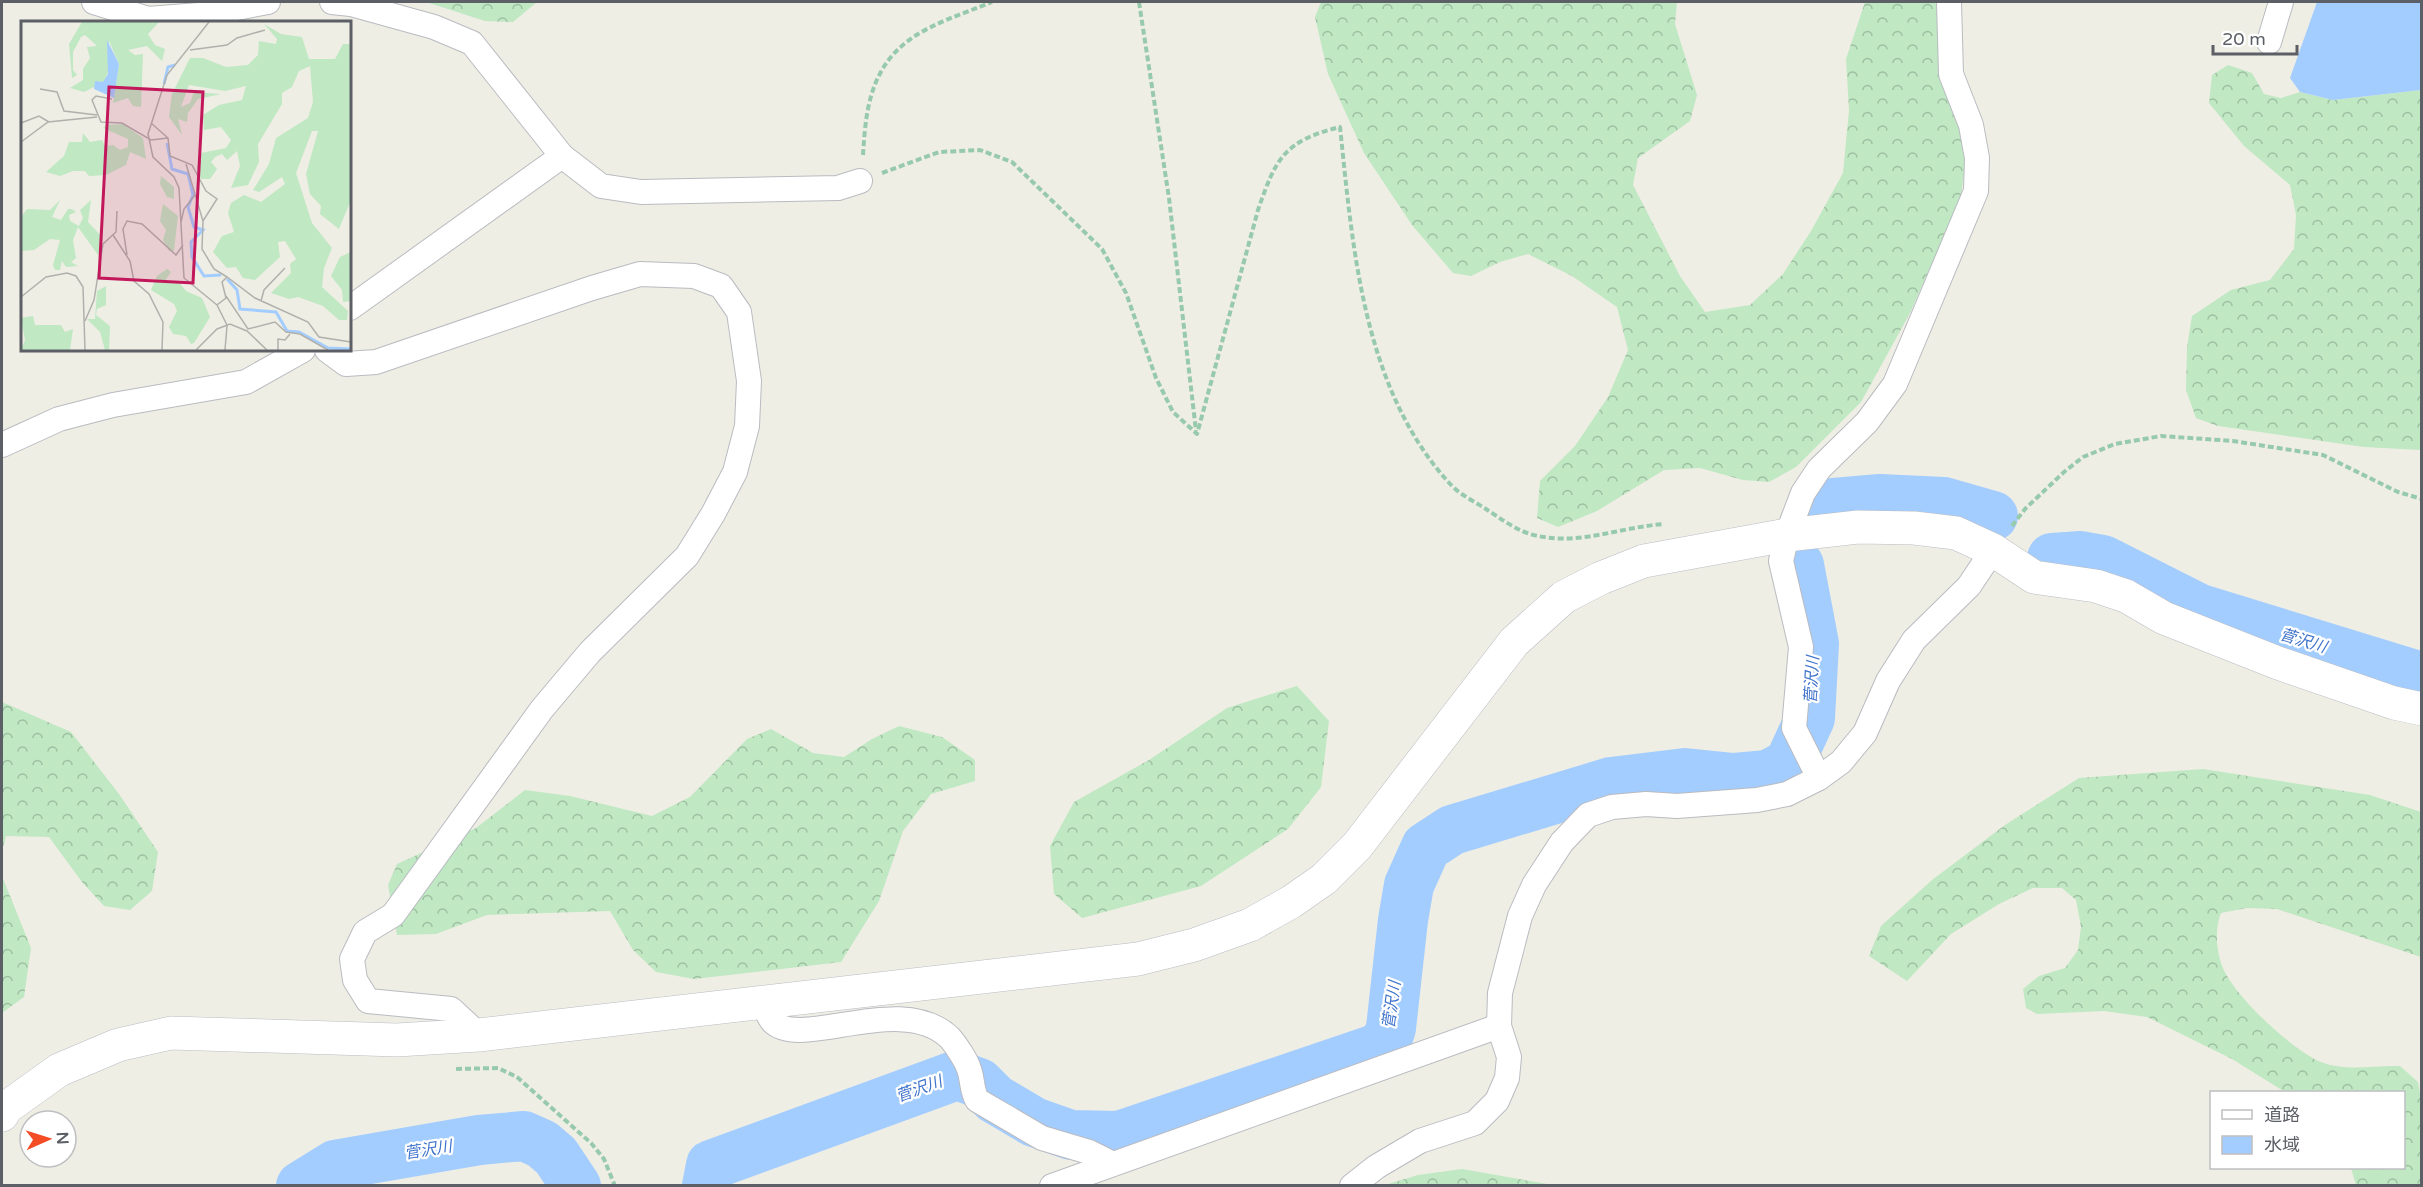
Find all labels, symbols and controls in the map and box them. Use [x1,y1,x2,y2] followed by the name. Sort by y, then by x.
[2213,18,2297,56] scale bar
[21,21,351,351] inset map
[2222,28,2266,50] text: 20 m
[2277,624,2331,658] water label: 菅沢川
[1801,654,1823,704] water label: 菅沢川
[1379,978,1406,1030] water label: 菅沢川
[893,1071,947,1107] water label: 菅沢川
[2210,1091,2405,1169] legend
[2264,1104,2300,1126] text: 道路
[18,1109,78,1169] north arrow
[52,1131,72,1145] text: N
[2264,1134,2300,1156] text: 水域
[403,1136,455,1164] water label: 菅沢川

